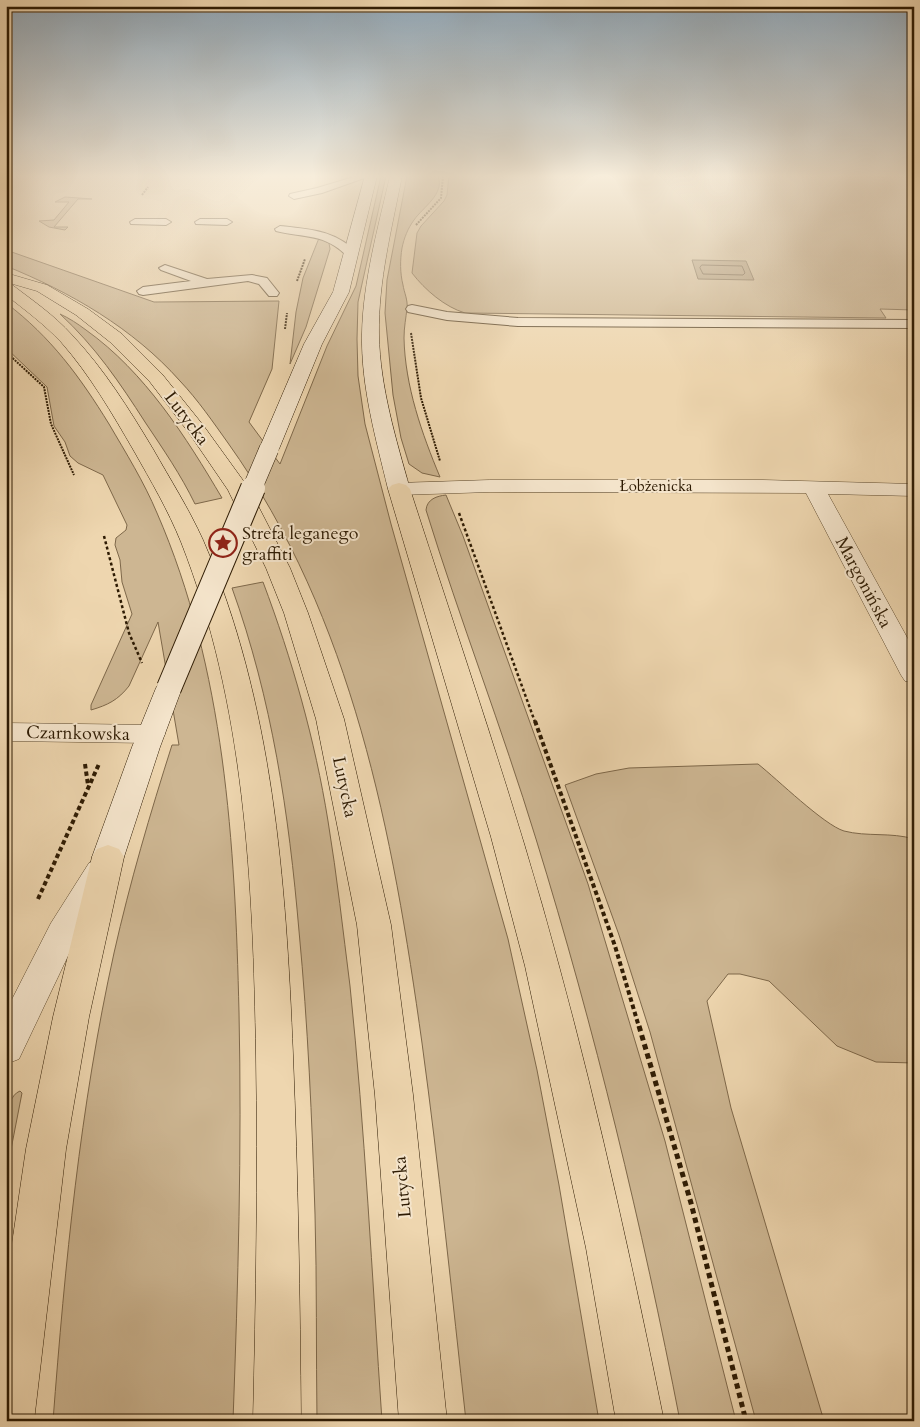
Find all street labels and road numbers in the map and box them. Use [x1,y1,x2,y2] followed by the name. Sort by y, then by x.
[158,386,215,451] street label: Lutycka
[620,476,693,496] street label: Łobżenicka
[829,532,898,632] street label: Margonińska
[26,720,130,747] street label: Czarnkowska
[326,754,363,820] street label: Lutycka
[387,1155,418,1219] street label: Lutycka

